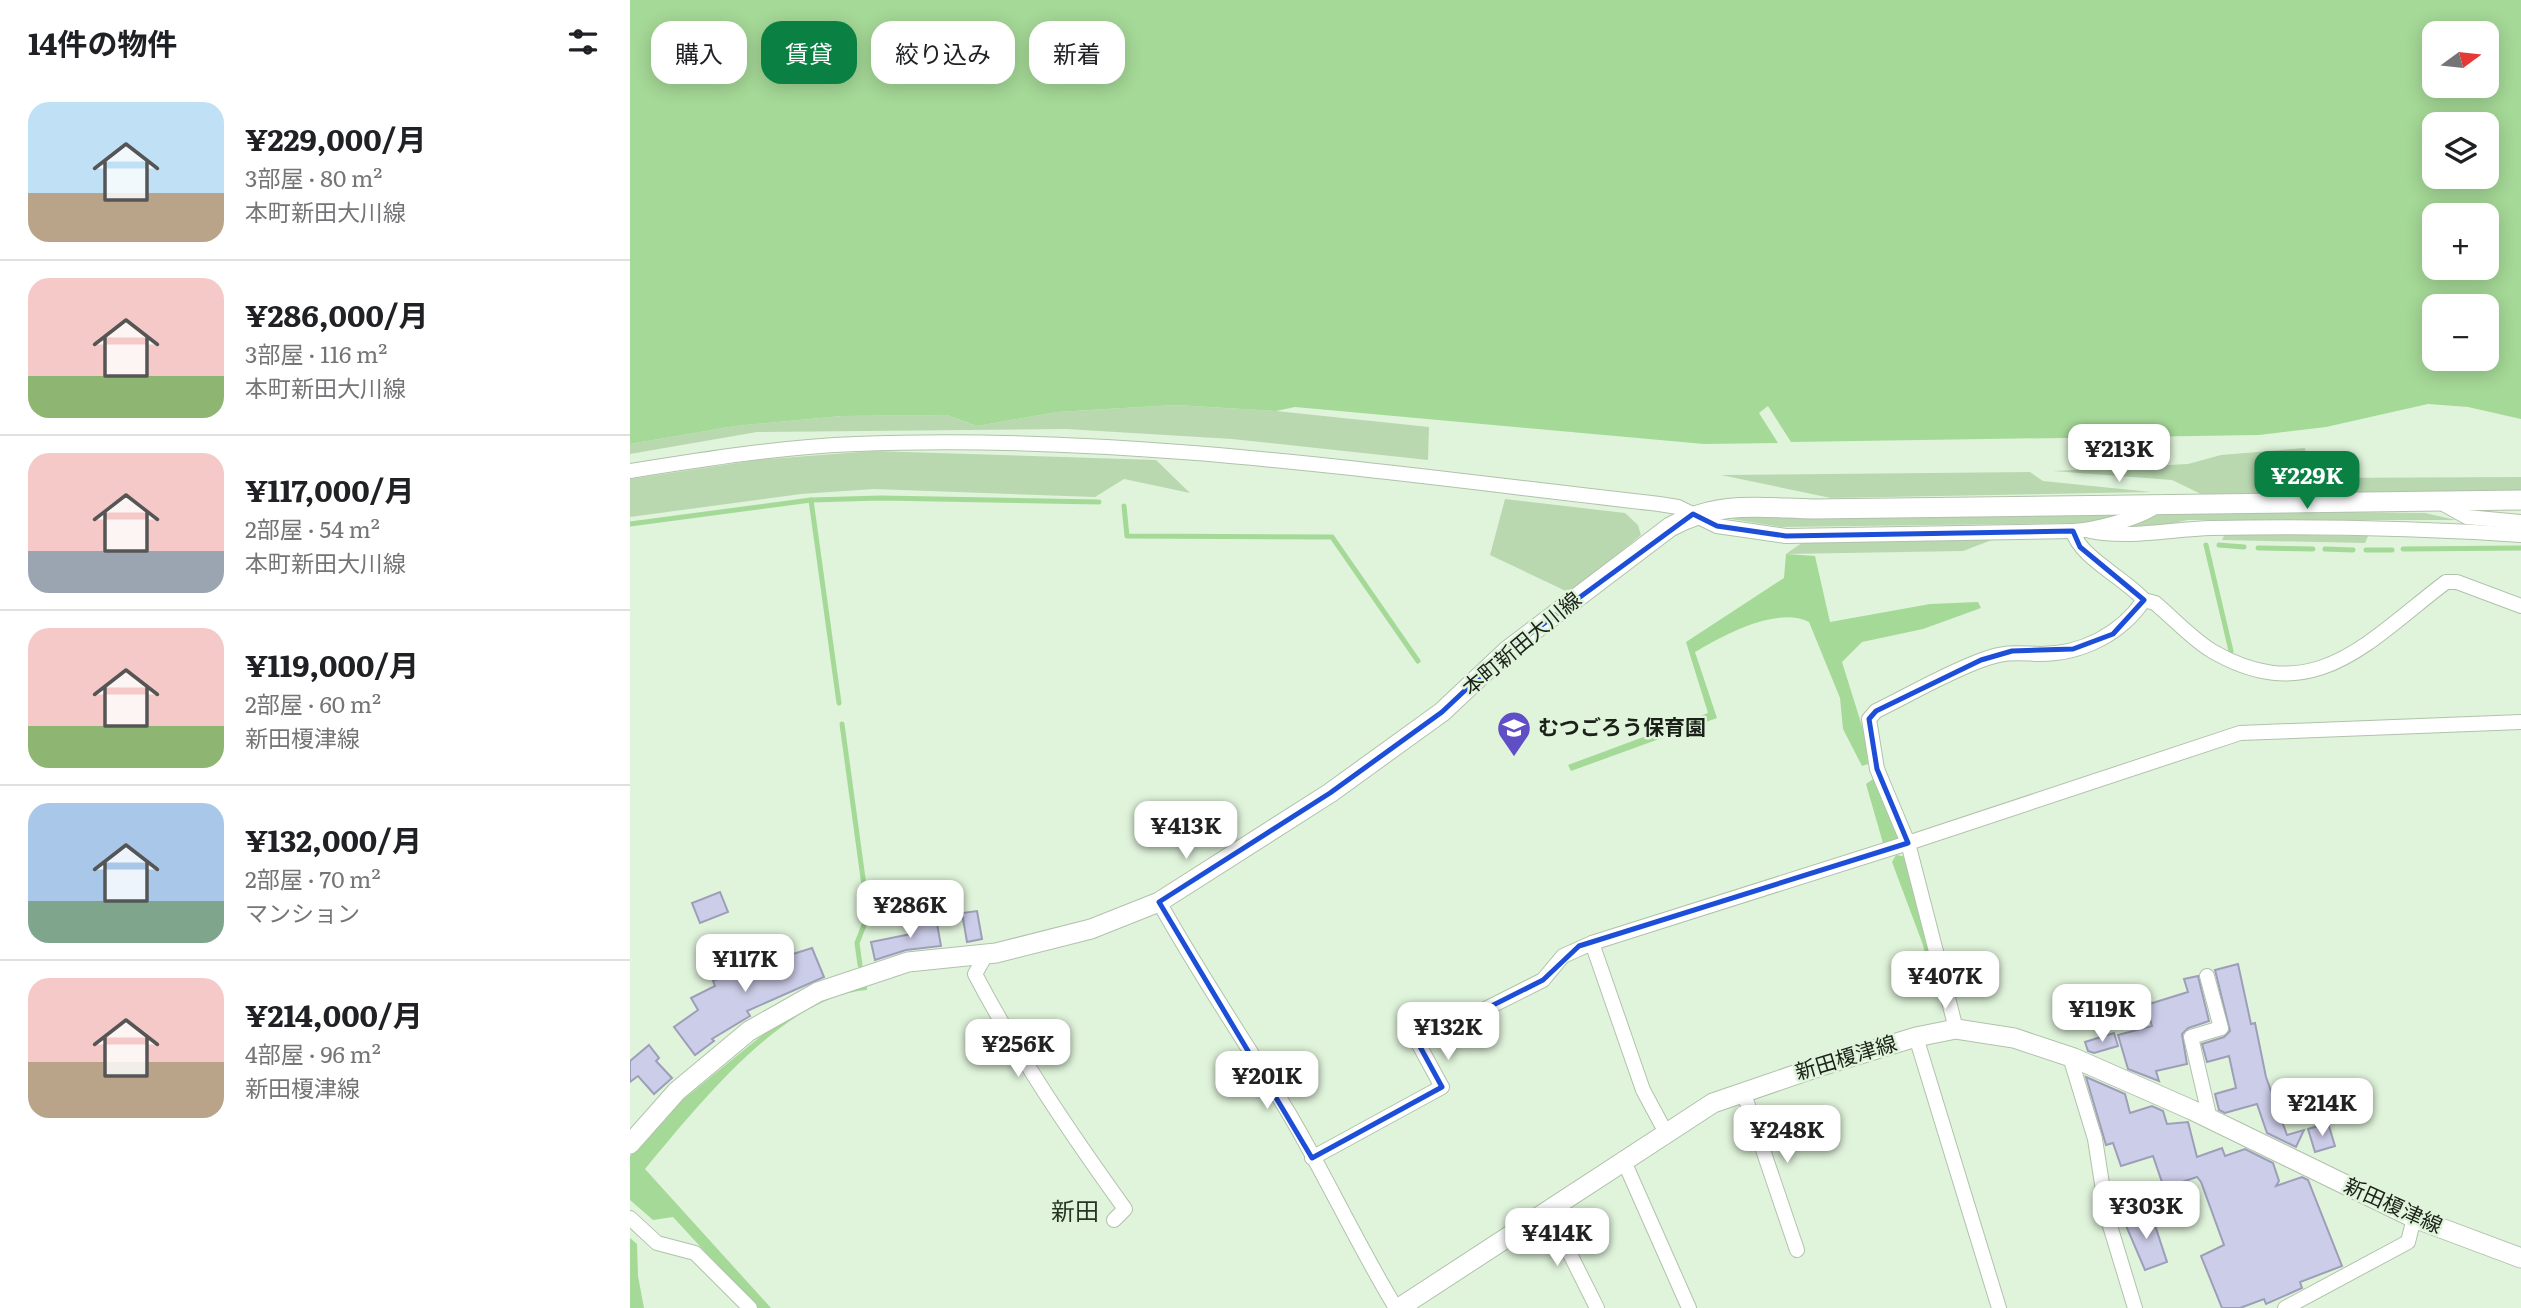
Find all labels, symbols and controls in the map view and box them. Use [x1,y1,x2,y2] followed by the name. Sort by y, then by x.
[28,20,177,64] text: 14件の物件
[651,21,747,84] chip: 購入
[761,21,857,84] chip: 賃貸
[871,21,1015,84] chip: 絞り込み
[1029,21,1125,84] chip: 新着
[2422,21,2499,98] north arrow
[2422,21,2499,371] map controls
[564,23,602,61] icon: filters
[2422,112,2499,189] button: layers
[245,116,427,160] text: ¥229,000/月
[84,130,168,214] icon: home
[245,160,382,194] text: 3部屋 · 80 m²
[245,194,406,228] text: 本町新田大川線
[2422,203,2499,280] button: +
[245,292,429,336] text: ¥286,000/月
[2422,294,2499,371] button: −
[84,306,168,390] icon: home
[245,336,387,370] text: 3部屋 · 116 m²
[245,370,406,404] text: 本町新田大川線
[2070,424,2168,484] pin: ¥213K
[2084,430,2154,464] text: ¥213K
[2258,452,2356,511] pin: ¥229K
[2270,457,2344,491] text: ¥229K
[245,467,414,511] text: ¥117,000/月
[84,481,168,565] icon: home
[245,511,380,545] text: 2部屋 · 54 m²
[245,545,406,579] text: 本町新田大川線
[1454,583,1587,701] street label: 本町新田大川線
[245,642,419,686] text: ¥119,000/月
[84,656,168,740] icon: home
[245,686,381,720] text: 2部屋 · 60 m²
[1495,709,1533,758] school or university icon: むつごろう保育園
[1538,710,1706,741] place label: むつごろう保育園
[245,720,360,754] text: 新田榎津線
[1137,802,1235,861] pin: ¥413K
[1150,807,1222,841] text: ¥413K
[245,817,422,861] text: ¥132,000/月
[84,831,168,915] icon: home
[245,861,381,895] text: 2部屋 · 70 m²
[861,880,959,940] pin: ¥286K
[873,886,947,920] text: ¥286K
[245,895,360,929] text: マンション
[696,934,794,994] pin: ¥117K
[712,940,778,974] text: ¥117K
[1896,951,1994,1011] pin: ¥407K
[1907,957,1983,991] text: ¥407K
[2053,984,2151,1044] pin: ¥119K
[2068,990,2136,1024] text: ¥119K
[245,992,423,1036] text: ¥214,000/月
[1399,1002,1497,1062] pin: ¥132K
[84,1006,168,1090] icon: home
[1413,1008,1483,1042] text: ¥132K
[969,1020,1067,1079] pin: ¥256K
[981,1025,1055,1059] text: ¥256K
[1791,1025,1900,1086] street label: 新田榎津線
[245,1036,381,1070] text: 4部屋 · 96 m²
[1218,1052,1316,1111] pin: ¥201K
[1231,1057,1303,1091] text: ¥201K
[245,1070,360,1104] text: 新田榎津線
[2273,1078,2371,1138] pin: ¥214K
[2287,1084,2357,1118] text: ¥214K
[1738,1106,1836,1165] pin: ¥248K
[1750,1111,1824,1145] text: ¥248K
[2340,1168,2448,1239] street label: 新田榎津線
[2097,1182,2195,1241] pin: ¥303K
[2109,1187,2183,1221] text: ¥303K
[1051,1192,1099,1227] district label: 新田
[1508,1208,1606,1268] pin: ¥414K
[1521,1214,1593,1248] text: ¥414K

